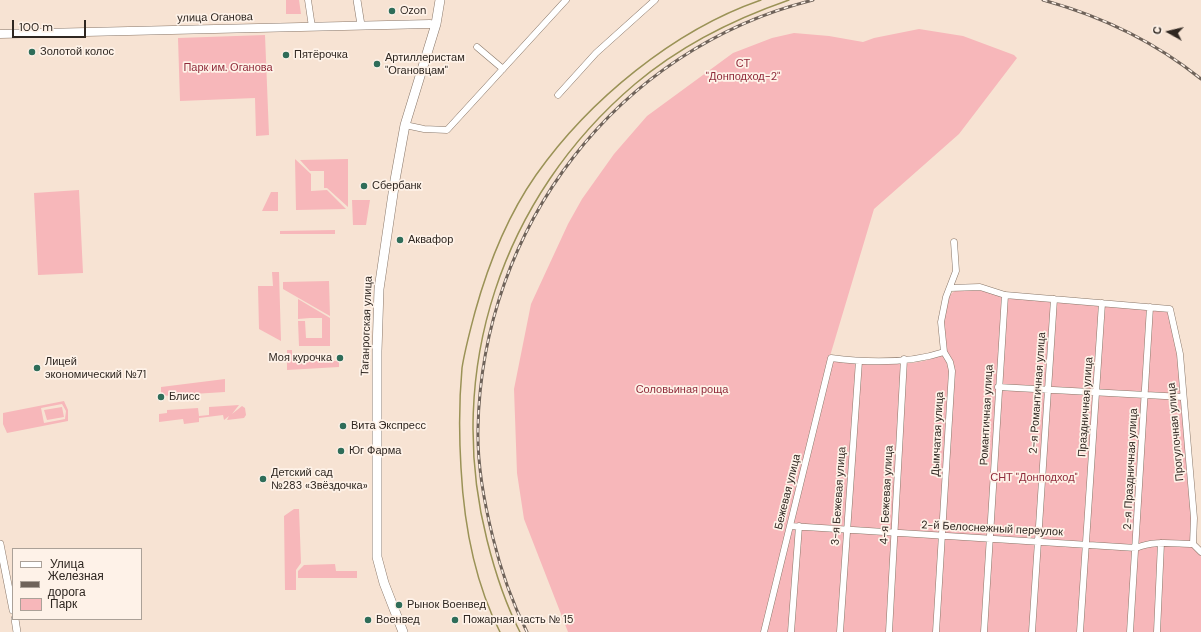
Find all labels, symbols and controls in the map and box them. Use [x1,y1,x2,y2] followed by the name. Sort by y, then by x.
[400,4,426,18] place label: Ozon
[387,6,397,16] marker: Ozon
[177,11,253,25] street label: улица Оганова
[14,12,88,38] scale bar
[1149,12,1189,52] north arrow
[19,19,53,35] text: 100 m
[1150,25,1165,35] text: С
[40,45,114,59] place label: Золотой колос
[27,47,37,57] marker: Золотой колос
[294,48,348,62] place label: Пятёрочка
[281,50,291,60] marker: Пятёрочка
[385,51,465,77] place label: Артиллеристам "Огановцам"
[706,57,780,83] park label: СТ "Донподход-2"
[372,59,382,69] marker: Артиллеристам "Огановцам"
[183,61,273,75] park label: Парк им. Оганова
[372,179,421,193] place label: Сбербанк
[359,181,369,191] marker: Сбербанк
[408,233,453,247] place label: Аквафор
[395,235,405,245] marker: Аквафор
[359,276,375,376] street label: Таганрогская улица
[1027,332,1049,454] street label: 2-я Романтичная улица
[269,351,332,365] place label: Моя курочка
[335,353,345,363] marker: Моя курочка
[45,355,146,381] place label: Лицей экономический №71
[1076,356,1096,458] street label: Праздничная улица
[32,363,42,373] marker: Лицей экономический №71
[978,364,996,466] street label: Романтичная улица
[1165,382,1187,482] street label: Прогулочная улица
[636,383,728,397] park label: Соловьиная роща
[169,390,200,404] place label: Блисс
[929,391,947,477] street label: Дымчатая улица
[156,392,166,402] marker: Блисс
[1121,408,1141,530] street label: 2-я Праздничная улица
[351,419,426,433] place label: Вита Экспресс
[338,421,348,431] marker: Вита Экспресс
[349,444,401,458] place label: Юг Фарма
[878,445,896,545] street label: 4-я Бежевая улица
[336,446,346,456] marker: Юг Фарма
[829,446,849,546] street label: 3-я Бежевая улица
[772,453,804,531] street label: Бежевая улица
[271,466,368,492] place label: Детский сад №283 «Звёздочка»
[990,471,1078,485] park label: СНТ "Донподход"
[258,474,268,484] marker: Детский сад №283 «Звёздочка»
[921,519,1063,539] street label: 2-й Белоснежный переулок
[12,548,142,620] legend
[50,556,84,572] text: Улица
[48,568,104,600] text: Железная дорога
[50,596,77,612] text: Парк
[407,598,486,612] place label: Рынок Военвед
[394,600,404,610] marker: Рынок Военвед
[376,613,420,627] place label: Военвед
[463,613,573,627] place label: Пожарная часть № 15
[363,615,373,625] marker: Военвед
[450,615,460,625] marker: Пожарная часть № 15

